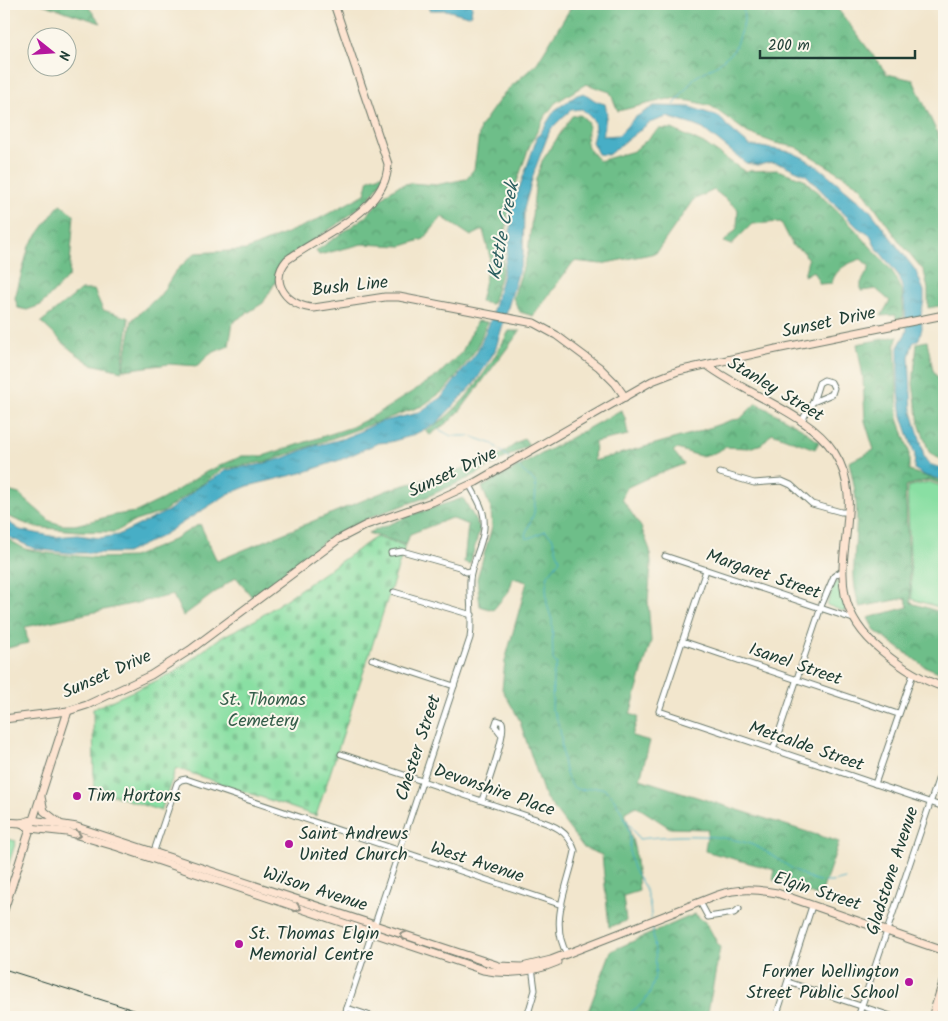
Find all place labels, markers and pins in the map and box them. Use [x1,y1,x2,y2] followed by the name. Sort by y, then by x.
[87,782,181,811] place label: Tim Hortons
[71,790,83,802] marker: Tim Hortons
[299,820,409,870] place label: Saint Andrews United Church
[283,838,295,850] marker: Saint Andrews United Church
[249,920,379,970] place label: St. Thomas Elgin Memorial Centre
[233,938,245,950] marker: St. Thomas Elgin Memorial Centre
[746,958,900,1008] place label: Former Wellington Street Public School
[903,976,915,988] marker: Former Wellington Street Public School

